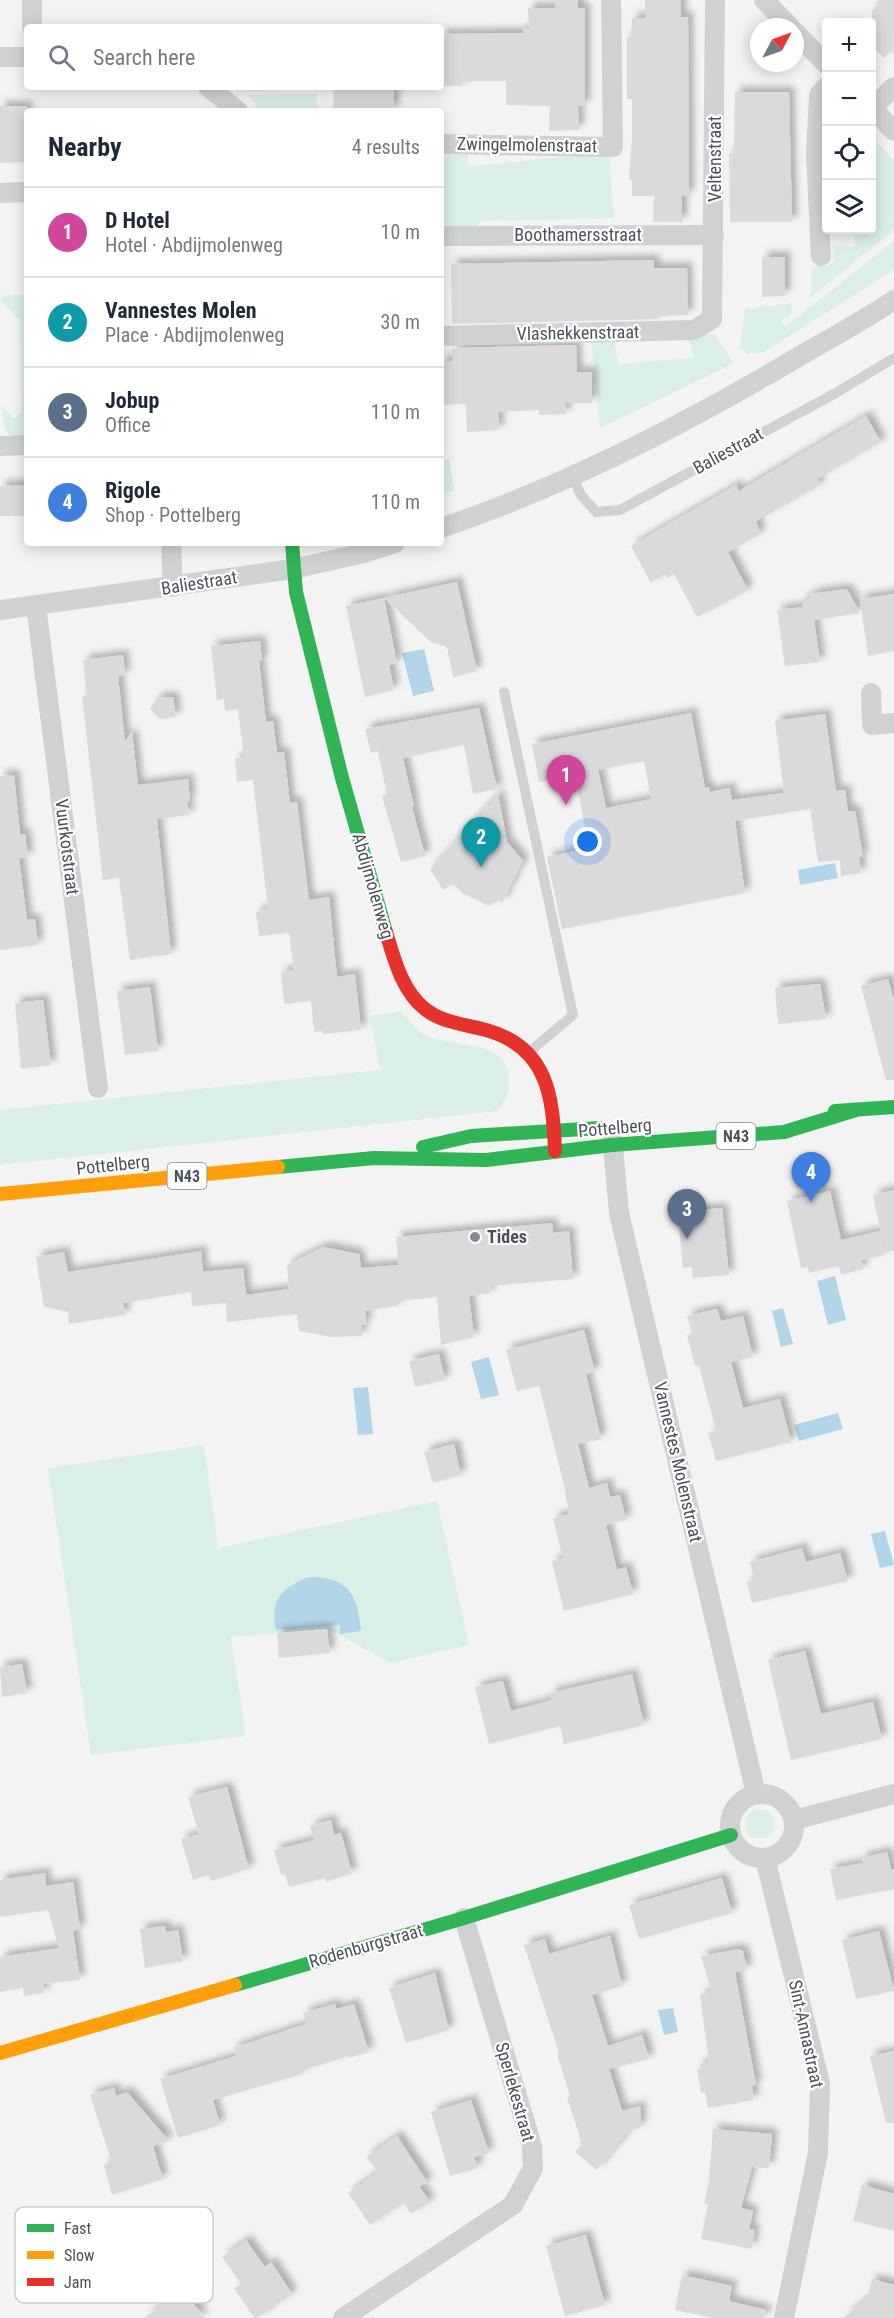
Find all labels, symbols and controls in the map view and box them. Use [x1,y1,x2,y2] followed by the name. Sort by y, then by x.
[750,18,804,72] north arrow
[822,18,876,234] map controls
[822,18,876,72] button: +
[24,24,444,90] search box
[45,41,78,74] icon: search
[93,45,195,70] text: Search here
[822,72,876,126] button: −
[704,116,725,202] street label: Veltenstraat
[822,126,876,180] button: locate
[48,132,122,162] text: Nearby
[457,133,597,156] street label: Zwingelmolenstraat
[352,135,420,159] text: 4 results
[822,180,876,234] button: layers
[105,208,170,233] text: D Hotel
[62,220,73,244] text: 1
[381,220,420,244] text: 10 m
[514,224,642,245] street label: Boothamersstraat
[105,233,283,257] text: Hotel · Abdijmolenweg
[105,298,257,323] text: Vannestes Molen
[62,310,73,334] text: 2
[381,310,420,334] text: 30 m
[517,321,639,344] street label: Vlashekkenstraat
[105,323,284,347] text: Place · Abdijmolenweg
[105,388,159,413] text: Jobup
[62,400,73,424] text: 3
[371,400,420,424] text: 110 m
[105,413,151,437] text: Office
[689,423,766,478] street label: Baliestraat
[105,478,161,503] text: Rigole
[62,490,73,514] text: 4
[371,490,420,514] text: 110 m
[105,503,241,527] text: Shop · Pottelberg
[160,566,238,599] street label: Baliestraat
[546,756,586,805] pin: 1
[51,798,84,896] street label: Vuurkotstraat
[462,818,500,867] pin: 2
[573,827,602,856] your location
[348,830,399,941] street label: Abdijmolenweg
[577,1114,653,1141] street label: Pottelberg
[716,1123,756,1149] road number: N43
[75,1150,151,1179] street label: Pottelberg
[792,1152,830,1202] pin: 4
[168,1163,207,1189] road number: N43
[668,1190,706,1239] pin: 3
[487,1226,527,1247] place label: Tides
[468,1230,482,1244] marker: Tides
[650,1380,707,1544] street label: Vannestes Molenstraat
[306,1919,425,1972] street label: Rodenburgstraat
[785,1978,828,2090] street label: Sint-Annastraat
[491,2040,540,2144] street label: Sperlekestraat
[15,2207,213,2303] legend
[64,2219,91,2238] text: Fast
[64,2246,94,2265] text: Slow
[64,2273,91,2292] text: Jam

